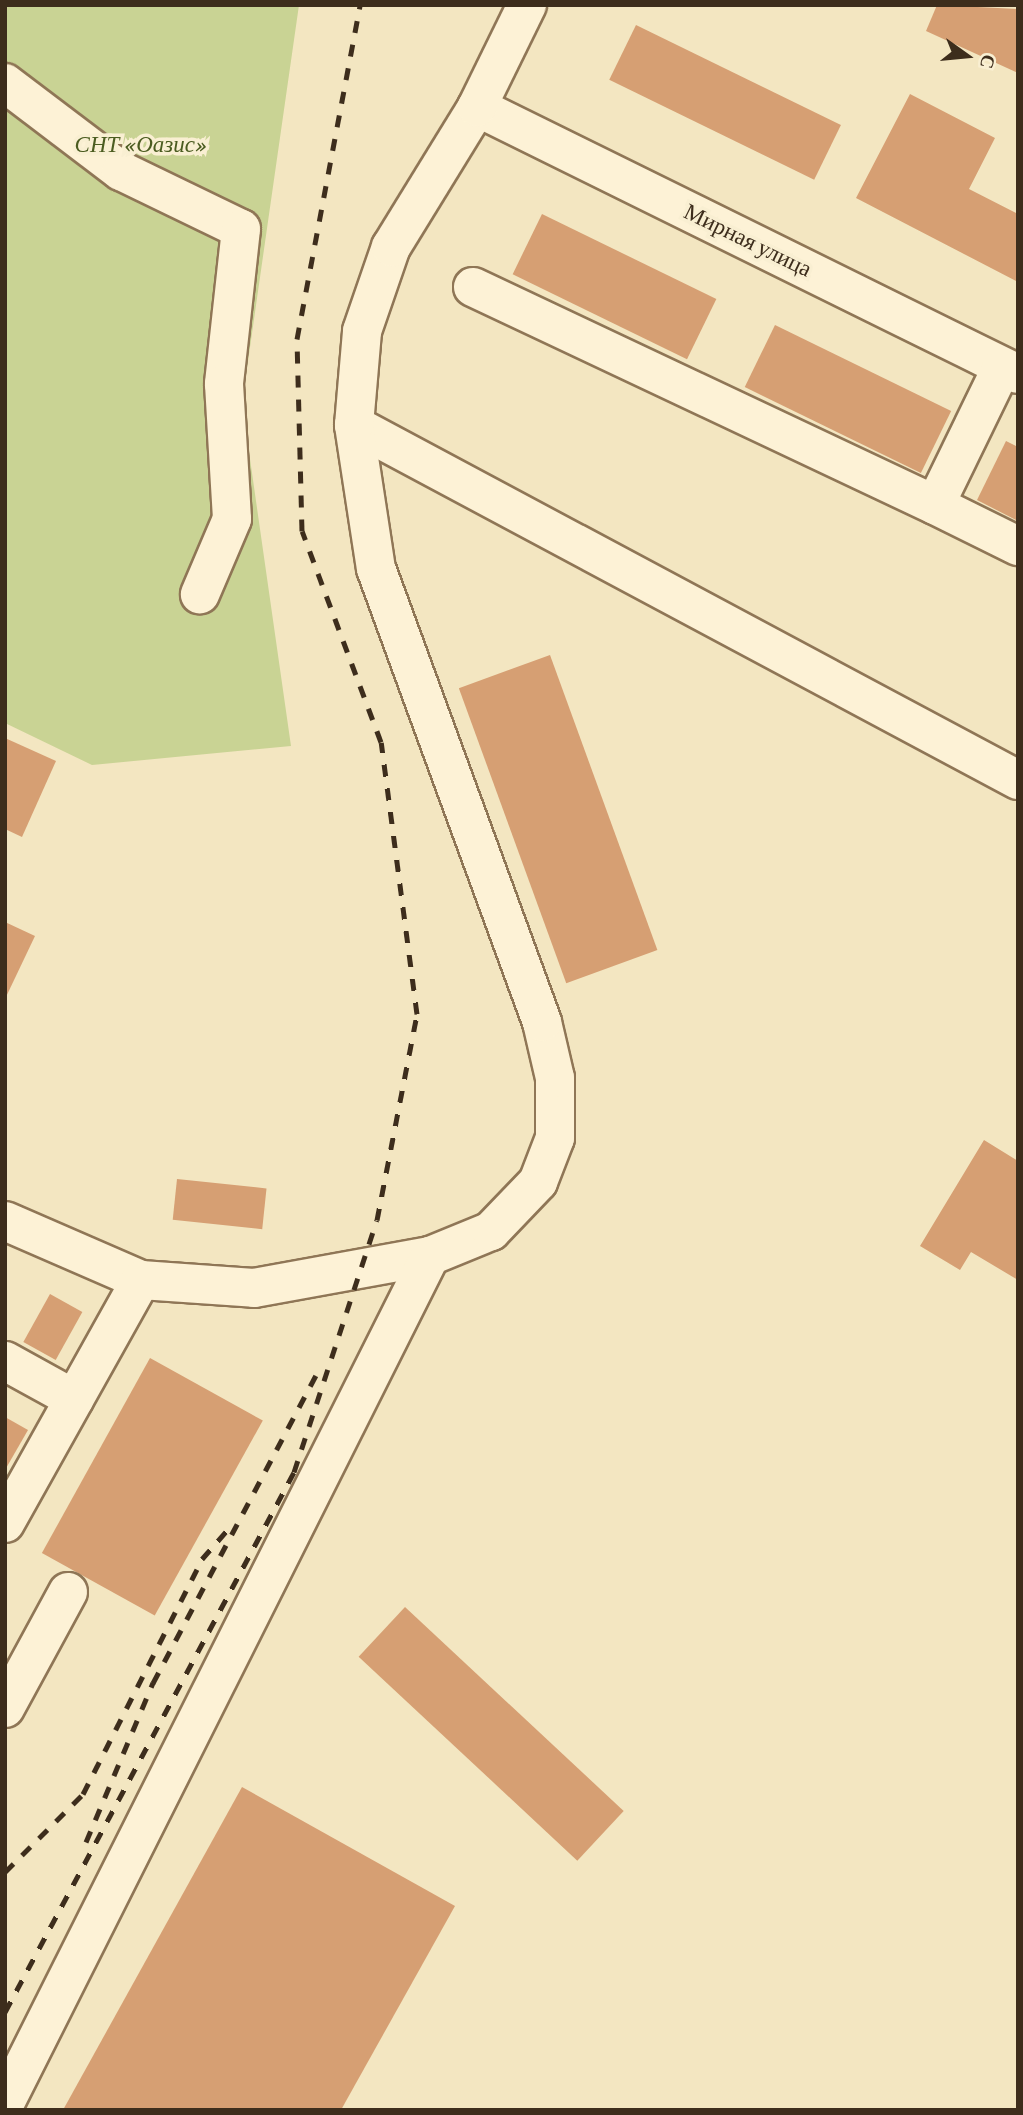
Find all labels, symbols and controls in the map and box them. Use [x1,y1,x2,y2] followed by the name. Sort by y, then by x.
[932,21,1002,91] north arrow
[976,52,1000,71] text: С
[75,130,207,158] park label: СНТ «Оазис»
[680,197,816,283] street label: Мирная улица

